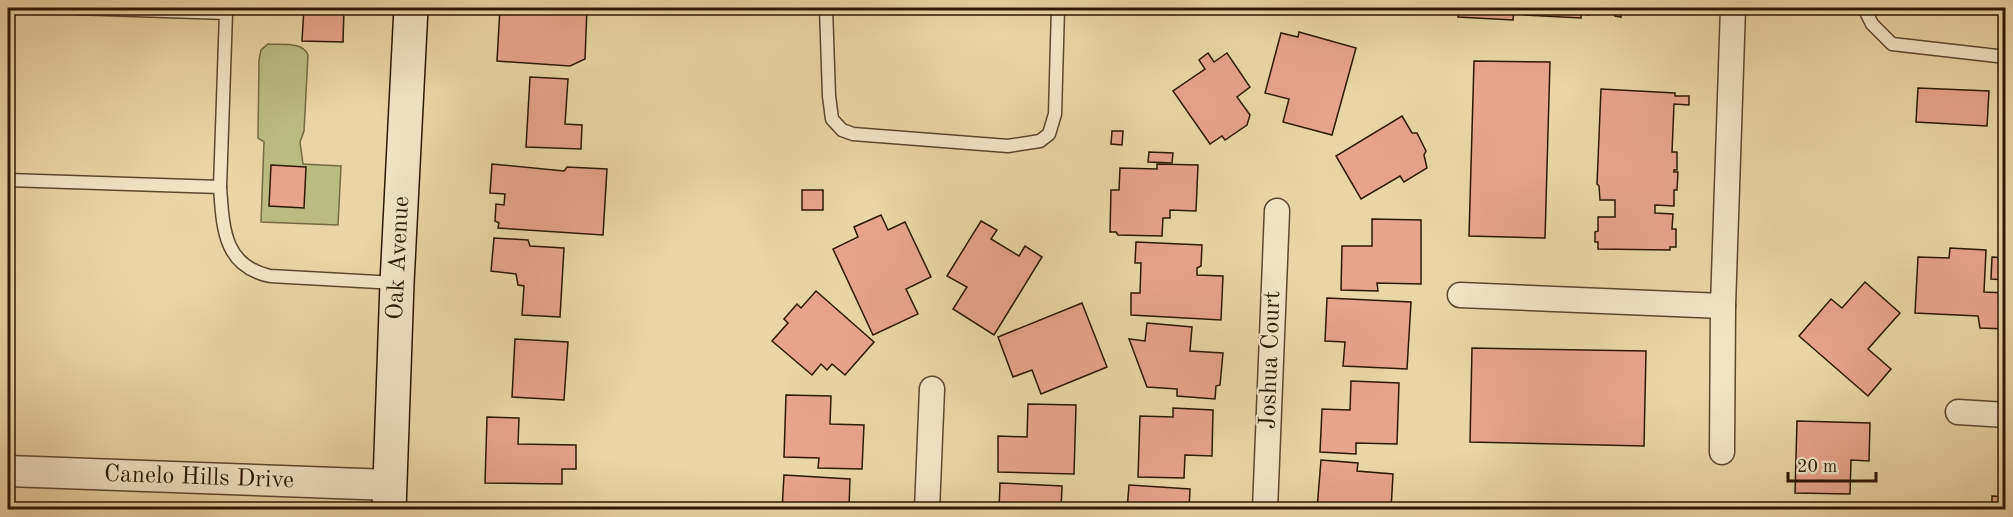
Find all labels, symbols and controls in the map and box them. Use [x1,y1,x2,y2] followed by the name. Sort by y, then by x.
[384,195,414,321] street label: Oak Avenue
[1257,290,1285,430] street label: Joshua Court
[1788,445,1876,483] scale bar
[1797,458,1837,476] text: 20 m
[104,463,294,493] street label: Canelo Hills Drive

